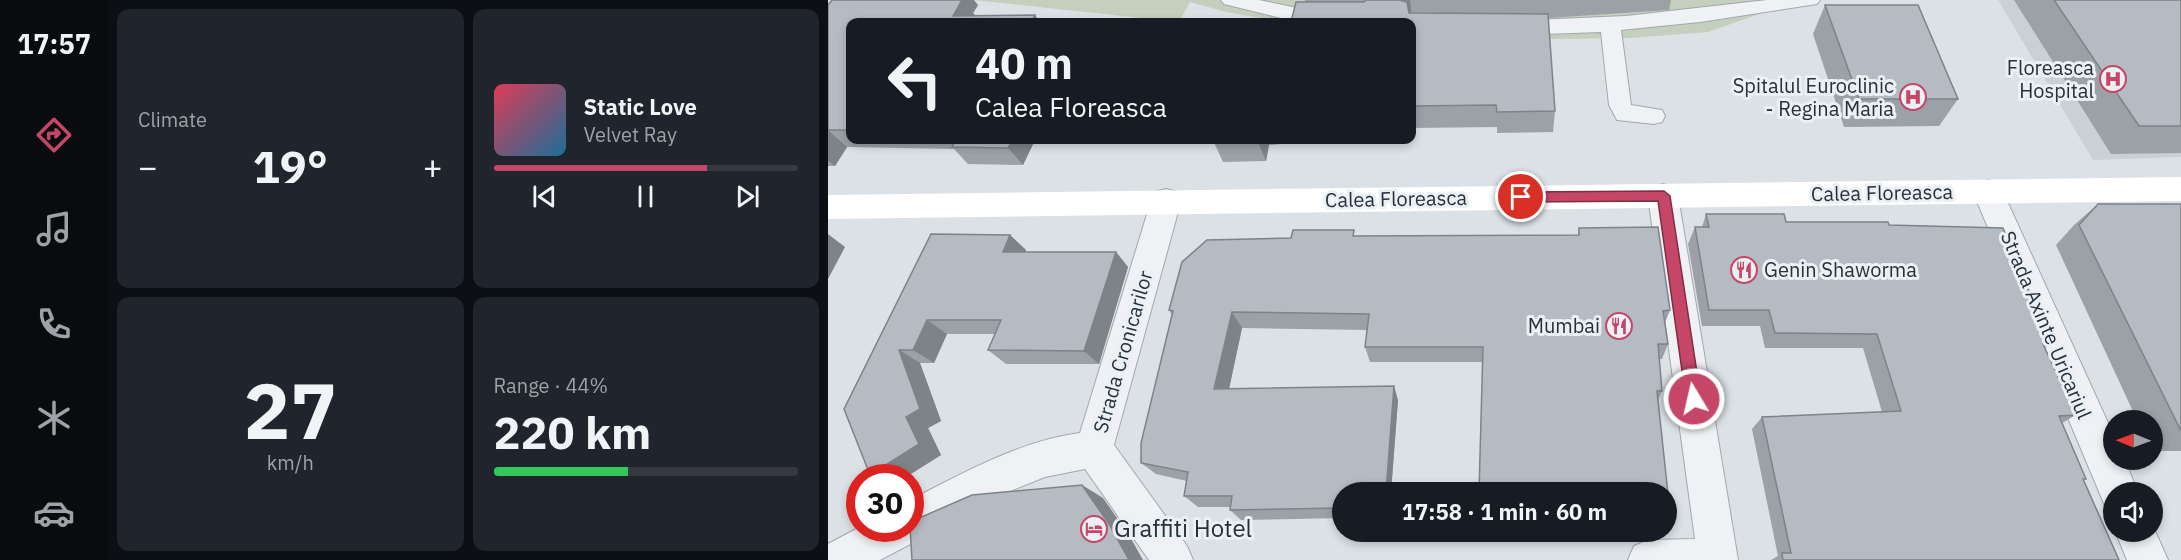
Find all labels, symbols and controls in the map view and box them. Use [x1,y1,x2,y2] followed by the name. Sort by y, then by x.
[17,26,91,61] text: 17:57
[975,36,1073,91] text: 40 m
[876,42,954,120] icon: left
[2007,54,2094,104] place label: Floreasca Hospital
[2098,64,2128,94] hospital icon: Floreasca Hospital
[1733,72,1894,122] place label: Spitalul Euroclinic - Regina Maria
[1898,82,1928,112] hospital icon: Spitalul Euroclinic - Regina Maria
[975,89,1167,124] text: Calea Floreasca
[584,92,697,121] text: Static Love
[138,106,207,133] text: Climate
[33,114,75,156] icon: directions
[584,121,677,148] text: Velvet Ray
[253,137,328,195] text: 19°
[138,145,158,188] text: −
[423,145,443,188] text: +
[1495,171,1546,222] pin
[1811,178,1954,207] street label: Calea Floreasca
[528,180,561,213] icon: previous
[629,180,662,213] icon: pause
[731,180,764,213] icon: next
[1504,180,1537,213] icon: arrive
[1325,184,1468,213] street label: Calea Floreasca
[33,208,75,250] icon: music
[1995,227,2098,423] street label: Strada Axinte Uricariul
[1729,255,1759,285] restaurant icon: Genin Shaworma
[1764,256,1917,283] place label: Genin Shaworma
[1086,267,1159,436] street label: Strada Cronicarilor
[33,303,75,345] icon: phone
[1604,311,1634,341] restaurant icon: Mumbai
[1528,312,1600,339] place label: Mumbai
[243,359,337,460] text: 27
[1662,367,1726,431] position arrow
[494,372,608,399] text: Range · 44%
[33,397,75,439] icon: climate
[494,403,651,461] text: 220 km
[2103,410,2163,470] north arrow
[2103,410,2163,542] map controls
[267,449,314,476] text: km/h
[846,464,924,542] speed limit sign: 30
[2103,482,2163,542] button: sound
[33,492,75,534] icon: car
[1402,497,1607,526] text: 17:58 · 1 min · 60 m
[1114,512,1252,544] place label: Graffiti Hotel
[1079,514,1109,544] hotel icon: Graffiti Hotel

